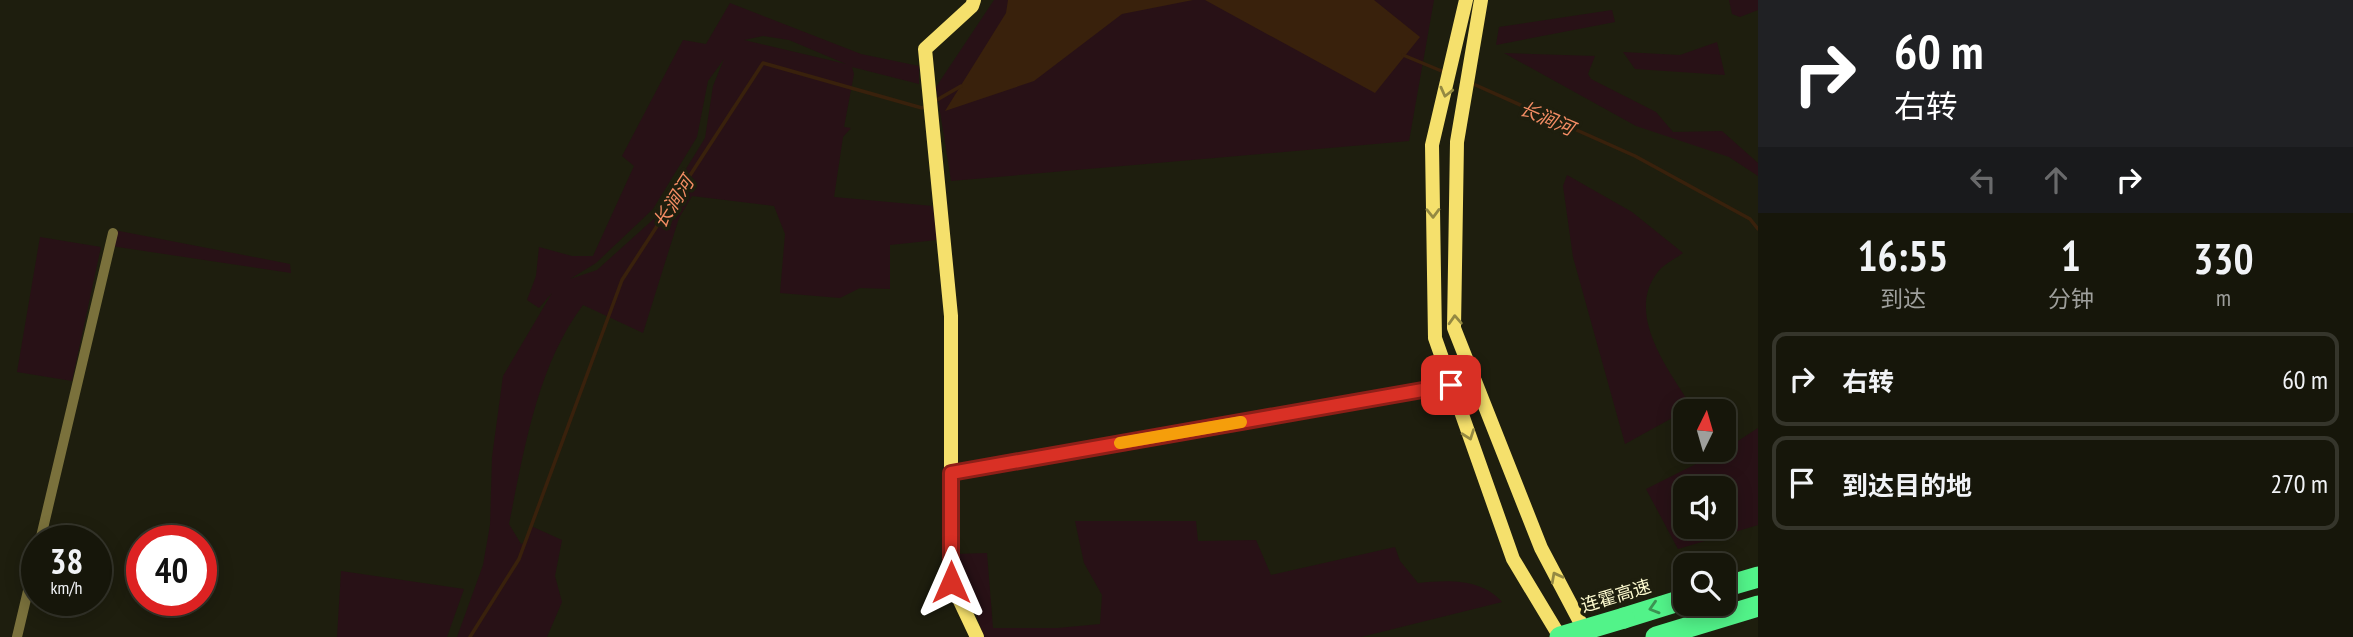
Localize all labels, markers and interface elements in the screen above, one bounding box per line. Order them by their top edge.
text: 60 m [1894,19,1983,83]
icon: right [1779,28,1870,119]
text: 右转 [1894,85,1958,127]
one-way arrow [1440,86,1454,98]
water label: 长涧河 [1516,96,1582,142]
icon: left [1964,161,2002,199]
icon: ahead [2037,161,2075,199]
icon: right [2110,161,2148,199]
water label: 长涧河 [647,168,701,232]
one-way arrow [1425,209,1441,219]
text: 16:55 [1857,228,1948,283]
text: 1 [2061,228,2081,283]
text: 330 [2193,231,2254,286]
text: m [2216,283,2231,312]
text: 到达 [1880,284,1926,313]
text: 分钟 [2048,284,2094,313]
one-way arrow [1448,314,1463,325]
pin [1421,355,1481,415]
icon: right [1783,360,1821,398]
text: 60 m [2282,363,2328,396]
text: 右转 [1842,365,1894,398]
icon: arrive [1432,366,1470,404]
north arrow [1673,399,1736,462]
map controls [1673,399,1736,616]
one-way arrow [1461,428,1475,441]
icon: arrive [1783,464,1821,502]
text: 270 m [2270,467,2328,500]
text: 到达目的地 [1842,469,1972,502]
button: sound [1673,476,1736,539]
speed limit sign: 40 [126,525,217,616]
text: 38 [50,538,83,584]
position arrow [914,545,988,619]
button: search [1673,553,1736,616]
one-way arrow [1551,571,1564,584]
street label: 连霍高速 [1578,574,1654,617]
text: km/h [51,576,82,599]
one-way arrow [1649,600,1661,615]

